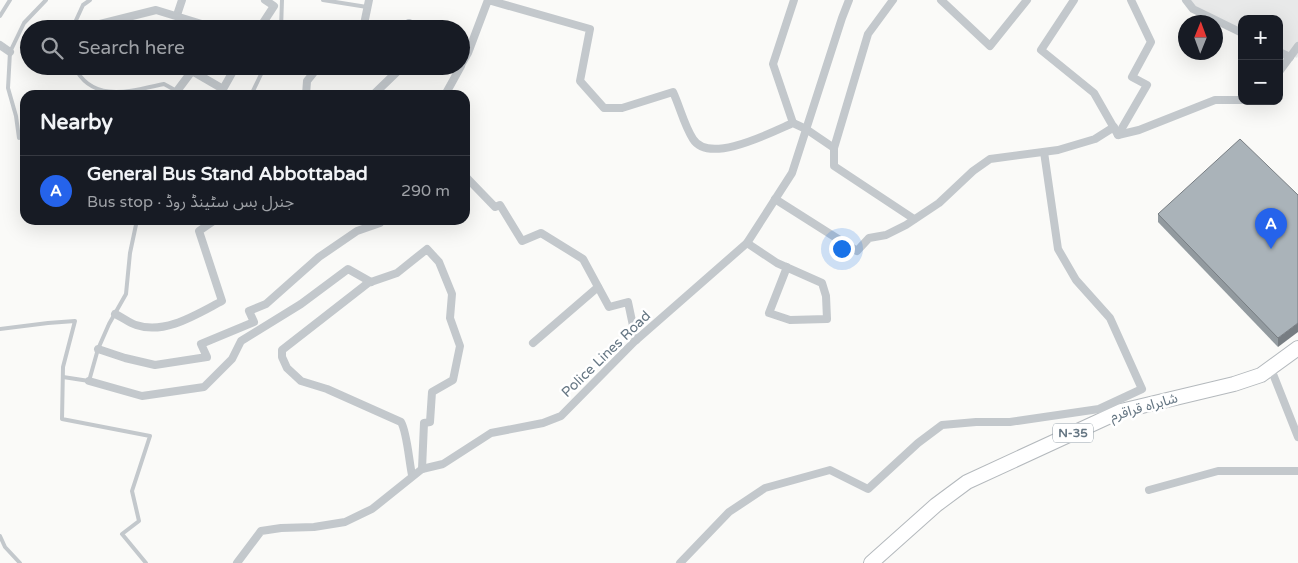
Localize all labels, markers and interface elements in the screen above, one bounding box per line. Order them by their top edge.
north arrow [1178,15,1223,60]
map controls [1238,15,1283,105]
button: + [1238,15,1283,60]
search box [20,20,470,75]
icon: search [38,34,66,62]
text: Search here [78,37,185,59]
button: − [1238,60,1283,105]
text: Nearby [40,110,113,135]
text: General Bus Stand Abbottabad [87,163,368,185]
text: A [50,181,62,201]
text: 290 m [401,181,450,201]
text: Bus stop · جنرل بس سٹینڈ روڈ [87,192,294,212]
pin: A [1255,208,1287,249]
your location [829,236,855,262]
street label: Police Lines Road [558,307,654,401]
street label: شاہراہ قراقرم [1108,389,1180,427]
road number: N-35 [1053,423,1093,442]

